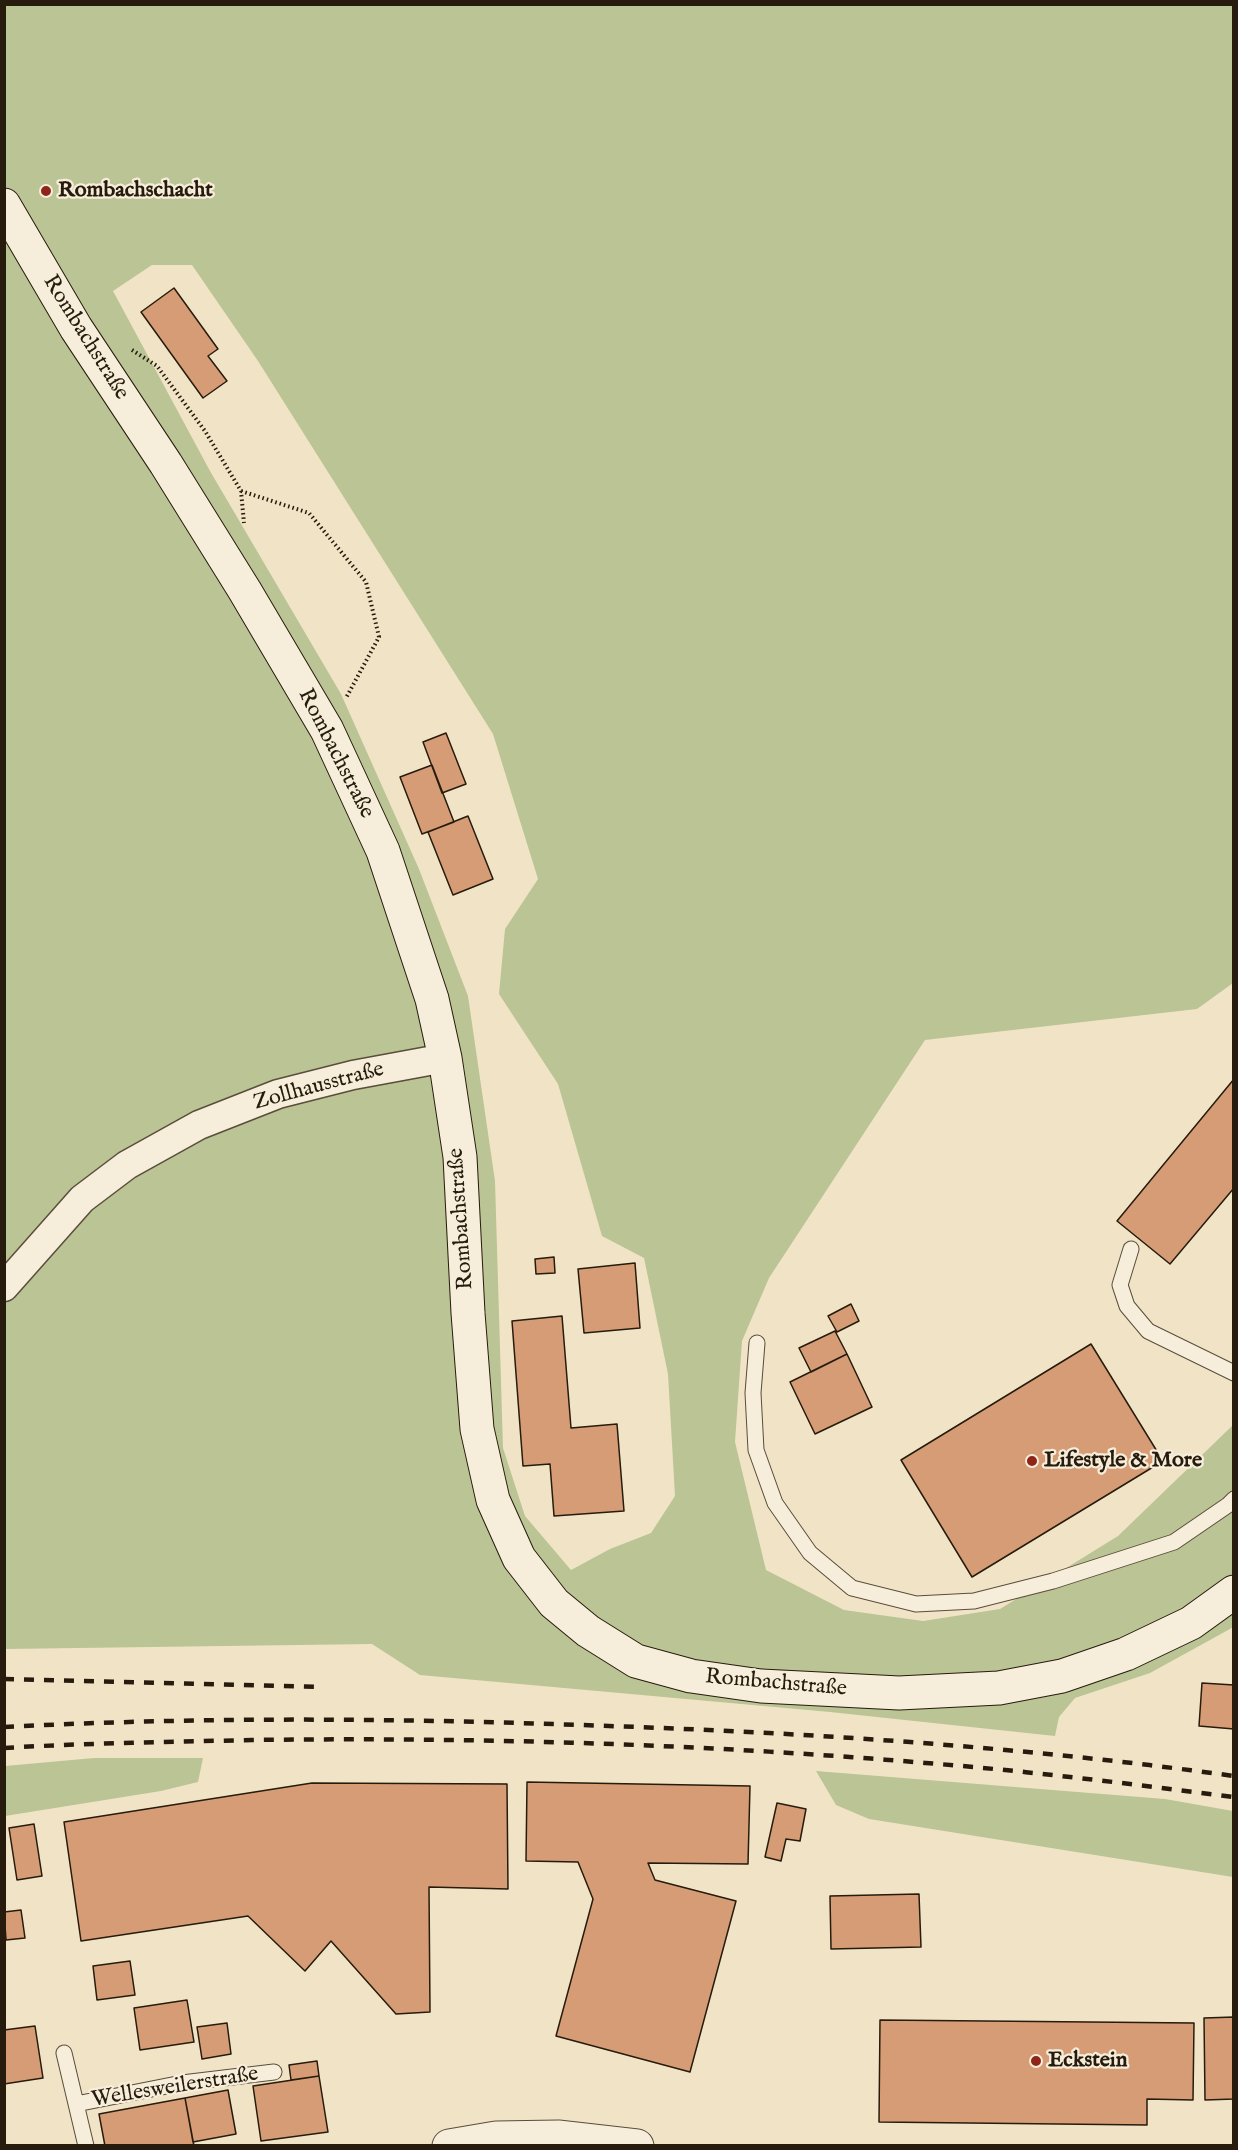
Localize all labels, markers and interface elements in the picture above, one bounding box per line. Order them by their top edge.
place label: Rombachschacht [58,178,213,204]
marker: Rombachschacht [39,184,53,198]
street label: Rombachstraße [36,271,134,405]
street label: Rombachstraße [291,685,379,823]
street label: Zollhausstraße [251,1057,387,1117]
street label: Rombachstraße [444,1147,480,1291]
place label: Lifestyle & More [1044,1448,1202,1474]
marker: Lifestyle & More [1025,1454,1039,1468]
street label: Rombachstraße [704,1665,848,1703]
place label: Eckstein [1048,2048,1127,2074]
marker: Eckstein [1029,2054,1043,2068]
street label: Wellesweilerstraße [90,2062,260,2114]

